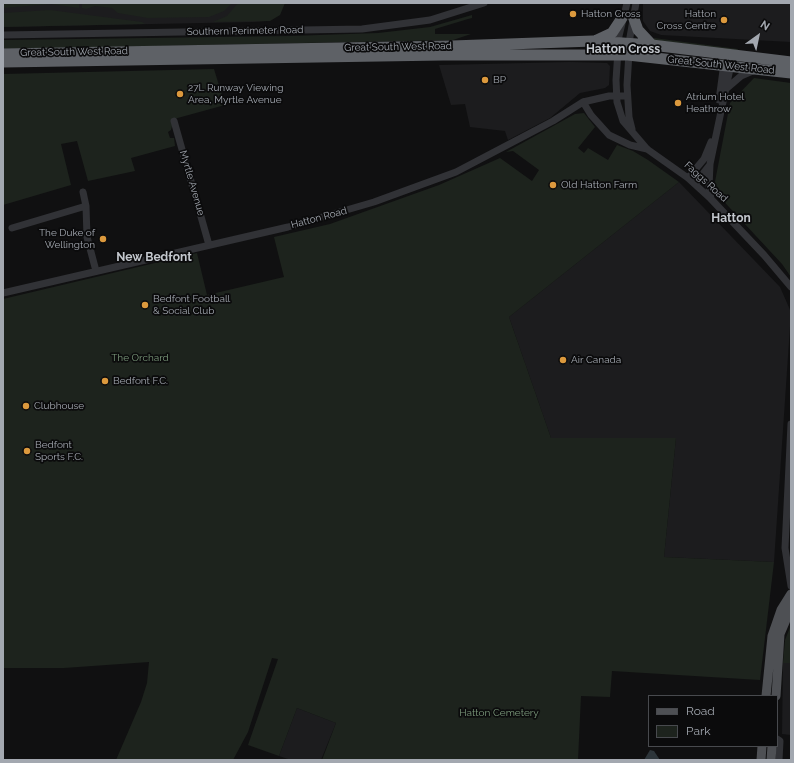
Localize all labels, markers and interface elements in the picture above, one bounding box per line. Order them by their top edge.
place label: Hatton Cross [581,8,641,20]
place label: Hatton Cross Centre [657,8,716,32]
marker: Hatton Cross [568,9,578,19]
marker: Hatton Cross Centre [719,15,729,25]
north arrow [738,16,778,56]
text: N [758,18,772,33]
street label: Southern Perimeter Road [187,24,303,38]
street label: Great South West Road [344,40,452,54]
district label: Hatton Cross [586,42,660,56]
street label: Great South West Road [20,45,128,59]
street label: Great South West Road [667,53,775,77]
place label: BP [493,74,506,86]
marker: BP [480,75,490,85]
place label: 27L Runway Viewing Area, Myrtle Avenue [188,82,283,106]
marker: 27L Runway Viewing Area, Myrtle Avenue [175,89,185,99]
place label: Atrium Hotel Heathrow [686,91,744,114]
marker: Atrium Hotel Heathrow [673,98,683,108]
street label: Myrtle Avenue [177,149,207,217]
street label: Faggs Road [682,159,730,205]
place label: Old Hatton Farm [561,179,637,191]
marker: Old Hatton Farm [548,180,558,190]
street label: Hatton Road [290,205,348,231]
district label: Hatton [711,211,751,225]
place label: The Duke of Wellington [39,227,95,250]
marker: The Duke of Wellington [98,234,108,244]
district label: New Bedfont [116,250,192,264]
place label: Bedfont Football & Social Club [153,293,230,316]
marker: Bedfont Football & Social Club [140,300,150,310]
park label: The Orchard [111,352,169,364]
place label: Air Canada [571,354,621,366]
marker: Air Canada [558,355,568,365]
place label: Bedfont F.C. [113,375,168,387]
marker: Bedfont F.C. [100,376,110,386]
place label: Clubhouse [34,400,84,412]
marker: Clubhouse [21,401,31,411]
place label: Bedfont Sports F.C. [35,439,83,462]
marker: Bedfont Sports F.C. [22,446,32,456]
legend [648,695,778,747]
text: Road [686,704,715,718]
park label: Hatton Cemetery [459,707,539,719]
text: Park [686,724,711,738]

